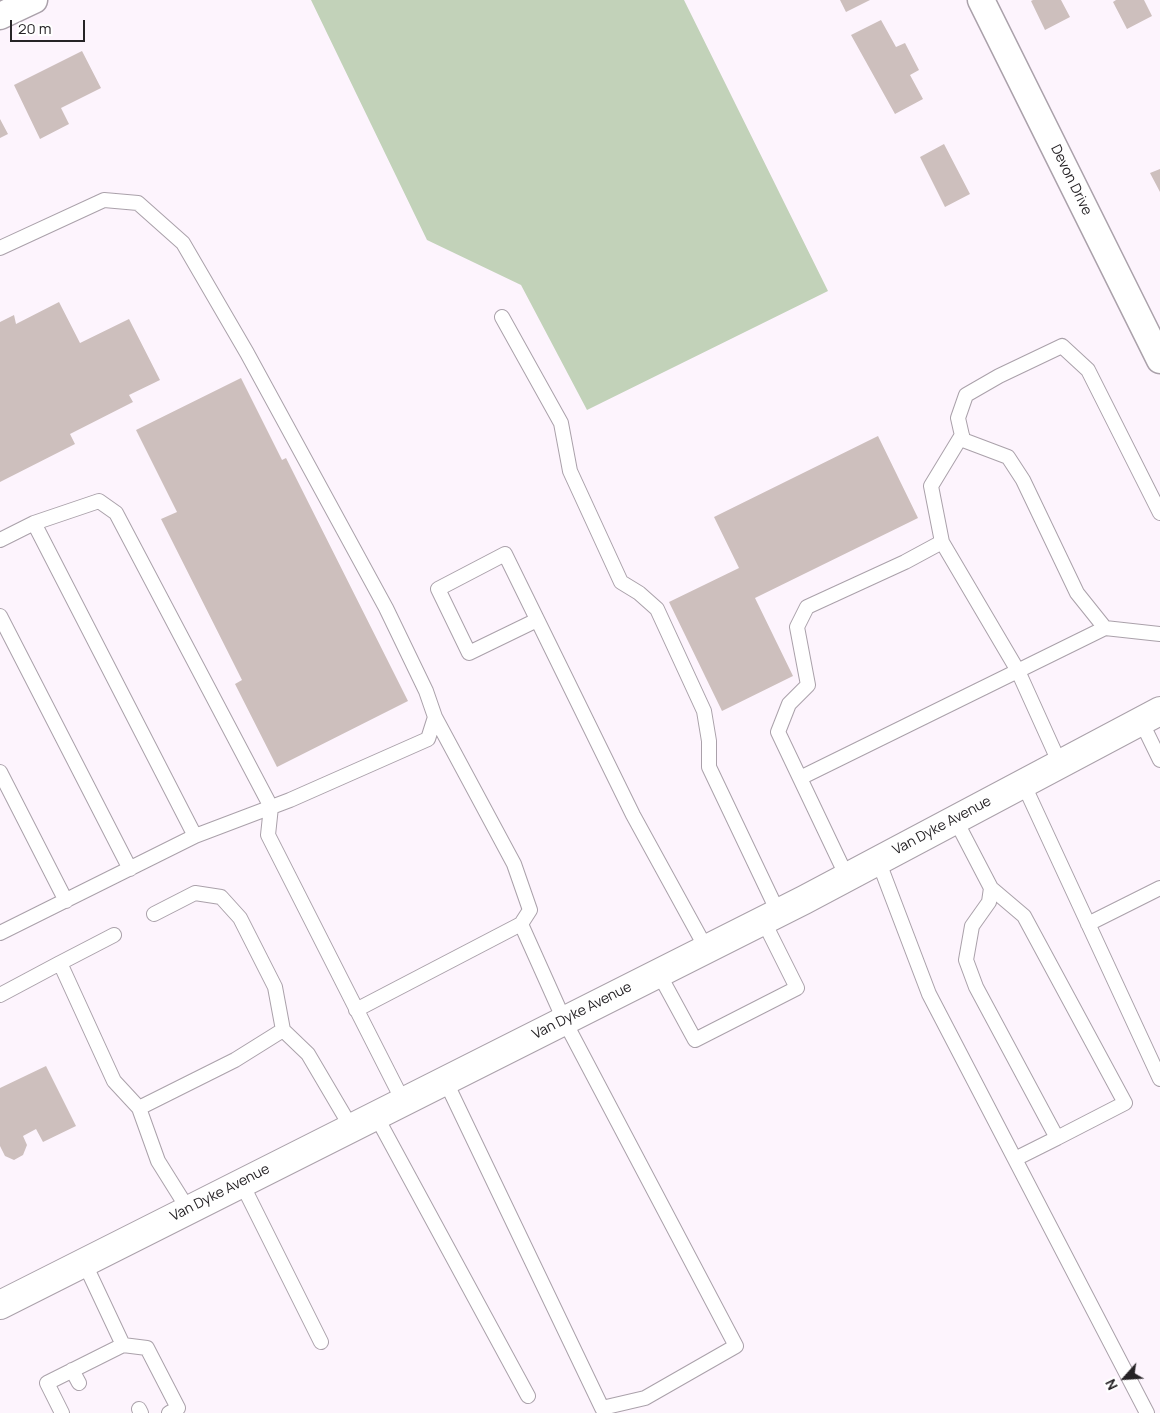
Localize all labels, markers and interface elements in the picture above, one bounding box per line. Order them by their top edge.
scale bar [12,10,88,42]
text: 20 m [18,18,51,39]
street label: Devon Drive [1047,142,1095,218]
street label: Van Dyke Avenue [890,793,994,859]
street label: Van Dyke Avenue [530,979,634,1043]
street label: Van Dyke Avenue [168,1161,272,1225]
north arrow [1100,1353,1150,1403]
text: N [1100,1376,1122,1393]

